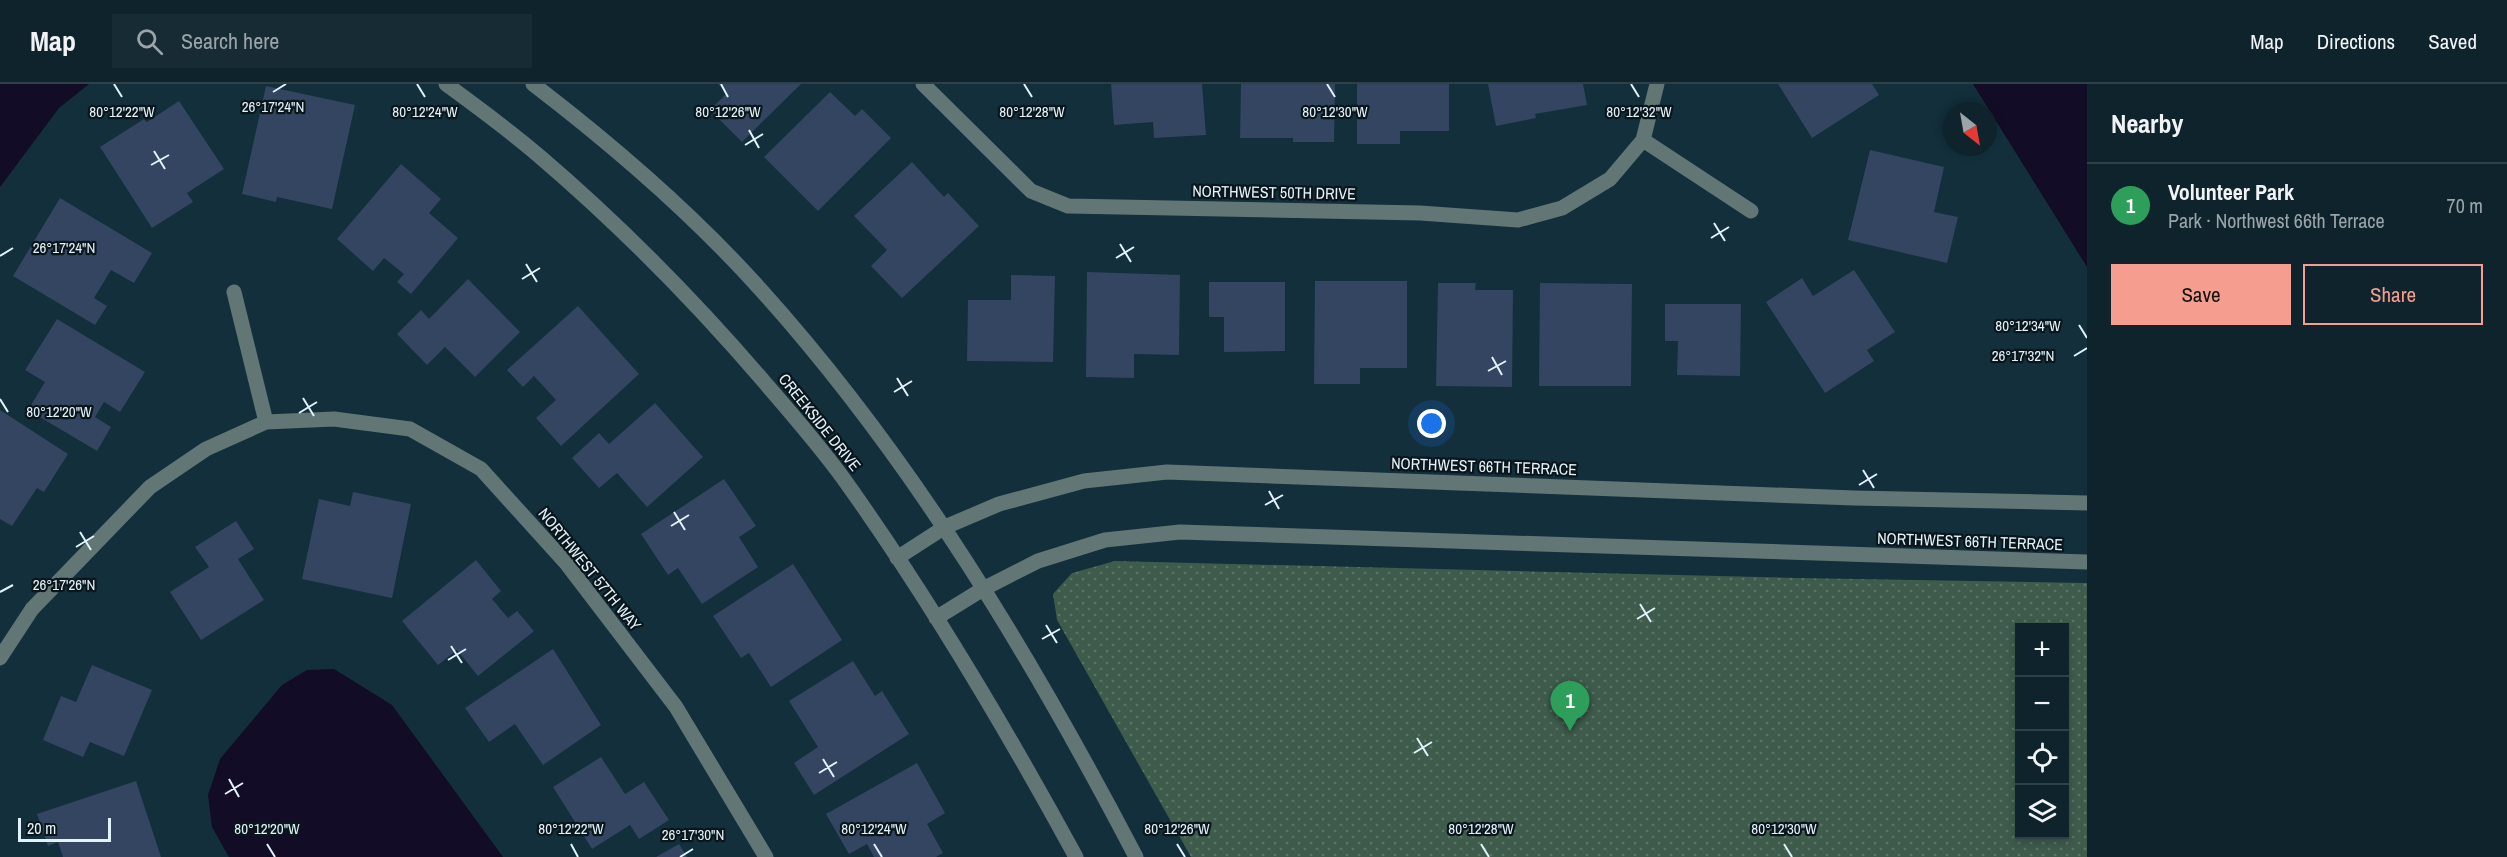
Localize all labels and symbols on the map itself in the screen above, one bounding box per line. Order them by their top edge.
text: 26°17'24"N [242,96,304,117]
text: 80°12'22"W [89,101,155,122]
text: 80°12'24"W [392,101,458,122]
text: 80°12'26"W [695,101,761,122]
text: 80°12'28"W [999,101,1065,122]
text: 80°12'30"W [1302,101,1368,122]
text: 80°12'32"W [1606,101,1672,122]
north arrow [1943,102,1997,156]
street label: NORTHWEST 50TH DRIVE [1192,180,1356,204]
text: 26°17'24"N [33,237,95,258]
text: 80°12'34"W [1995,315,2061,336]
text: 26°17'32"N [1992,345,2054,366]
street label: CREEKSIDE DRIVE [774,369,866,475]
text: 80°12'20"W [26,401,92,422]
your location [1417,409,1446,438]
street label: NORTHWEST 66TH TERRACE [1391,452,1577,480]
street label: NORTHWEST 57TH WAY [534,503,647,635]
street label: NORTHWEST 66TH TERRACE [1877,527,2063,555]
text: 26°17'26"N [33,574,95,595]
pin: 1 [1550,682,1590,731]
scale bar [18,815,111,842]
text: 80°12'20"W [234,818,300,839]
text: 80°12'22"W [538,818,604,839]
text: 80°12'24"W [841,818,907,839]
text: 80°12'26"W [1144,818,1210,839]
text: 80°12'28"W [1448,818,1514,839]
text: 80°12'30"W [1751,818,1817,839]
text: 26°17'30"N [662,824,724,845]

